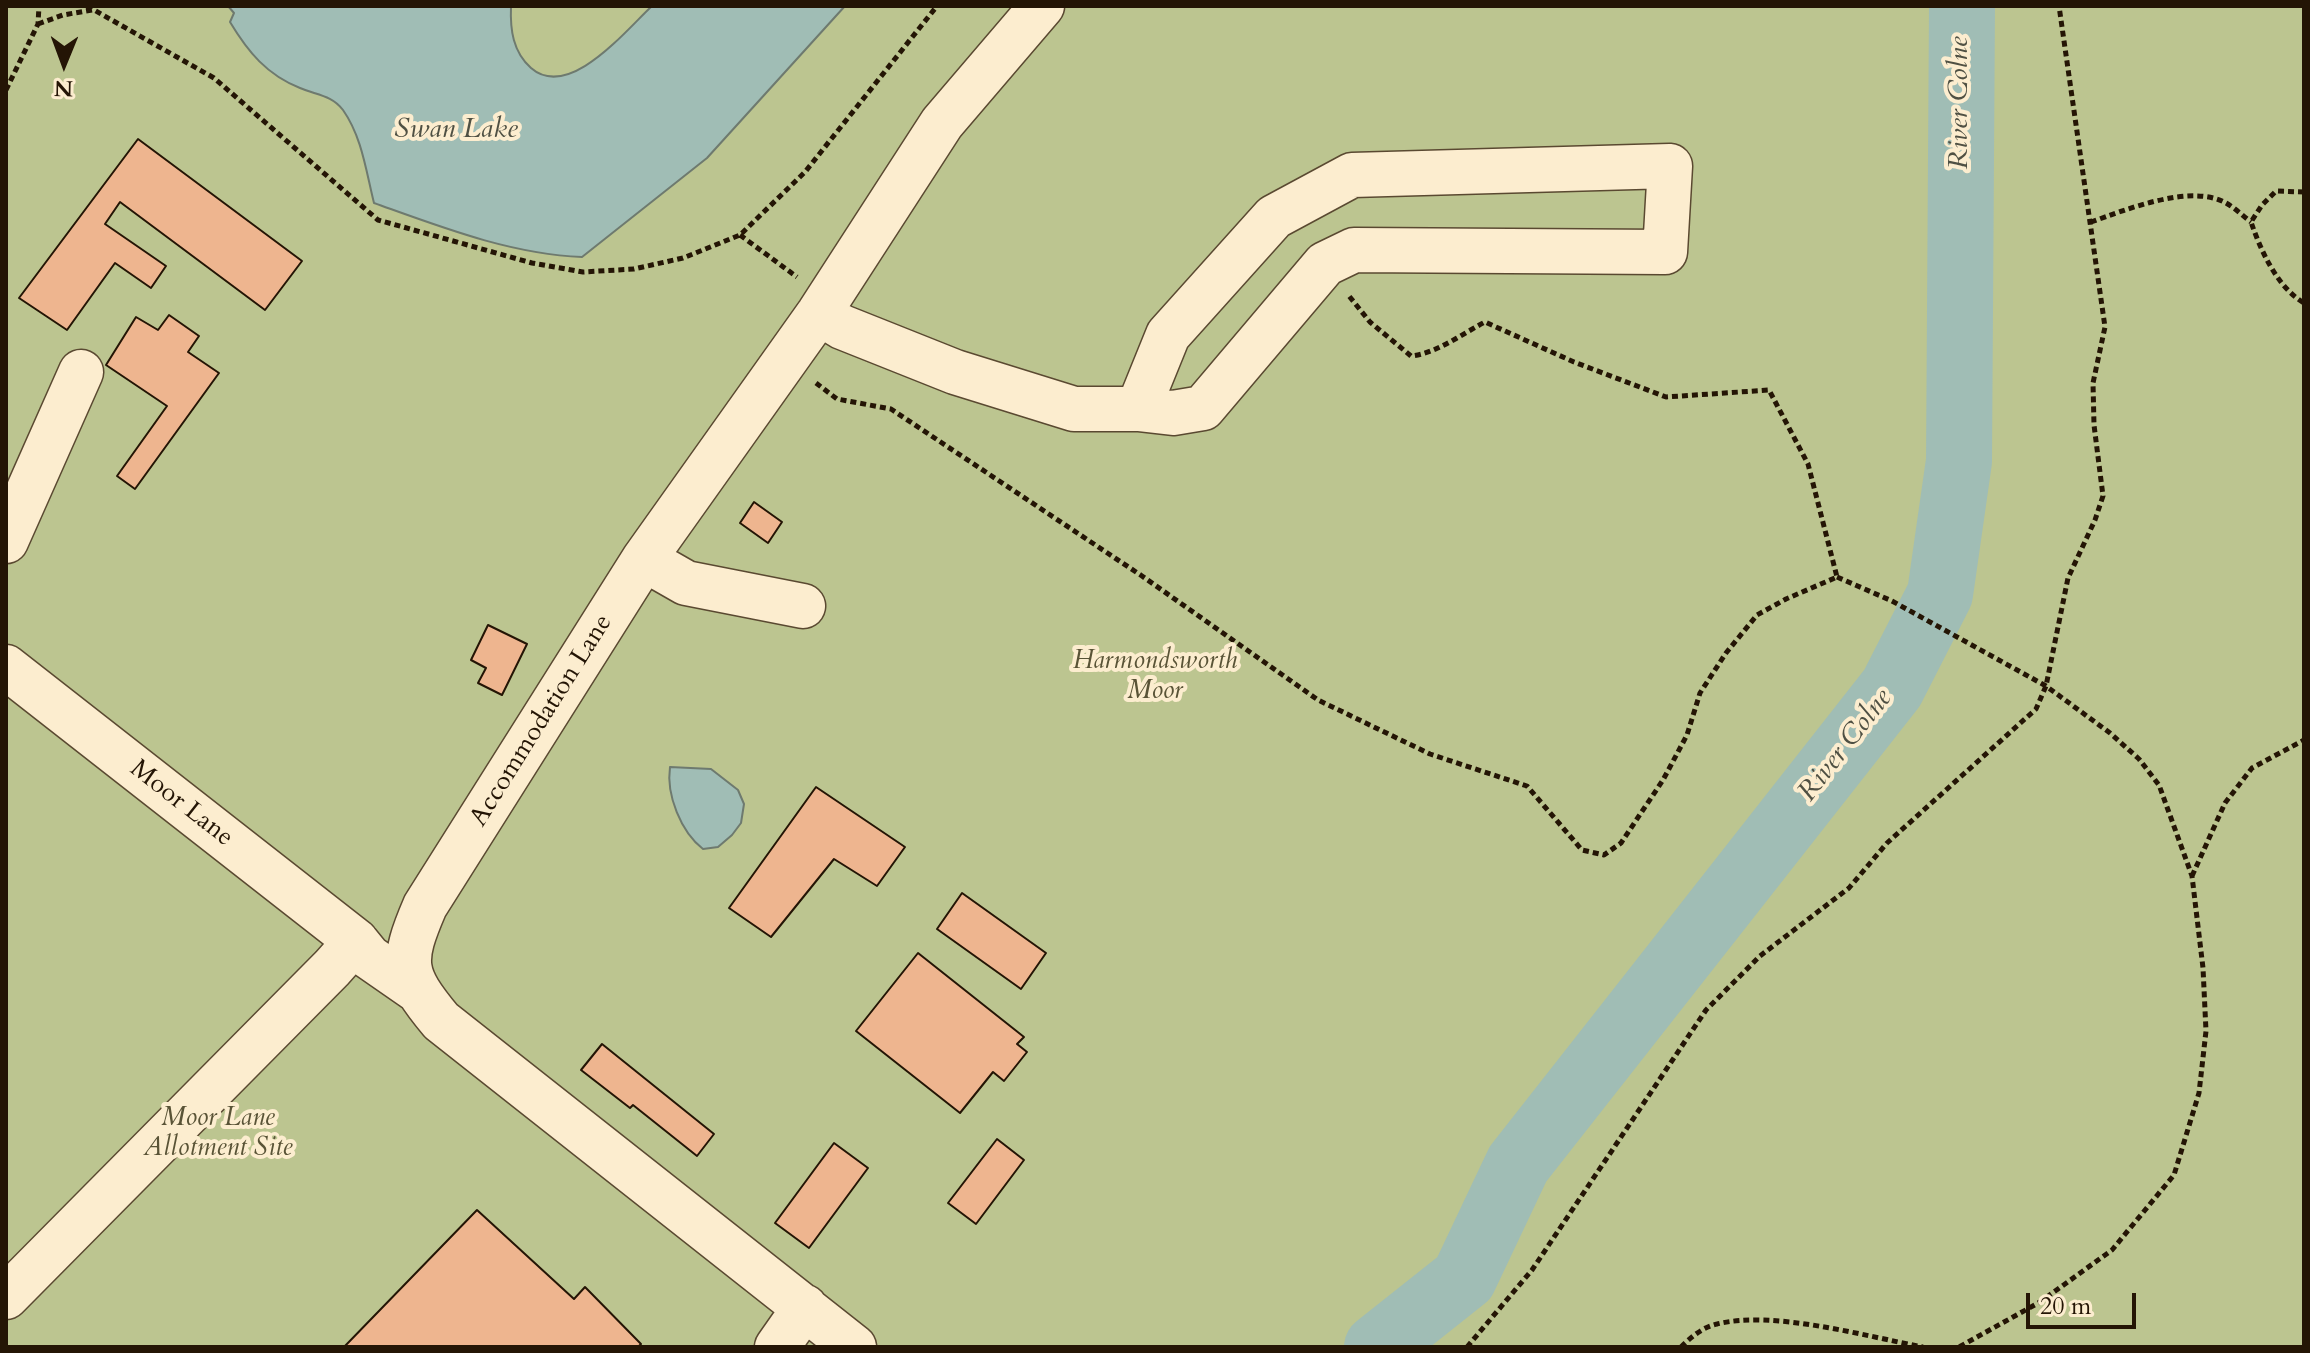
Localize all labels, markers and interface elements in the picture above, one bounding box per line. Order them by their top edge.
north arrow [24,24,104,104]
water label: River Colne [1944,37,1978,169]
text: N [54,73,73,103]
water label: Swan Lake [394,114,518,148]
street label: Accommodation Lane [464,609,620,833]
park label: Harmondsworth Moor [1073,646,1237,708]
water label: River Colne [1792,683,1900,809]
street label: Moor Lane [123,754,239,854]
park label: Moor Lane Allotment Site [143,1103,293,1164]
scale bar [2030,1277,2140,1327]
text: 20 m [2040,1290,2091,1323]

